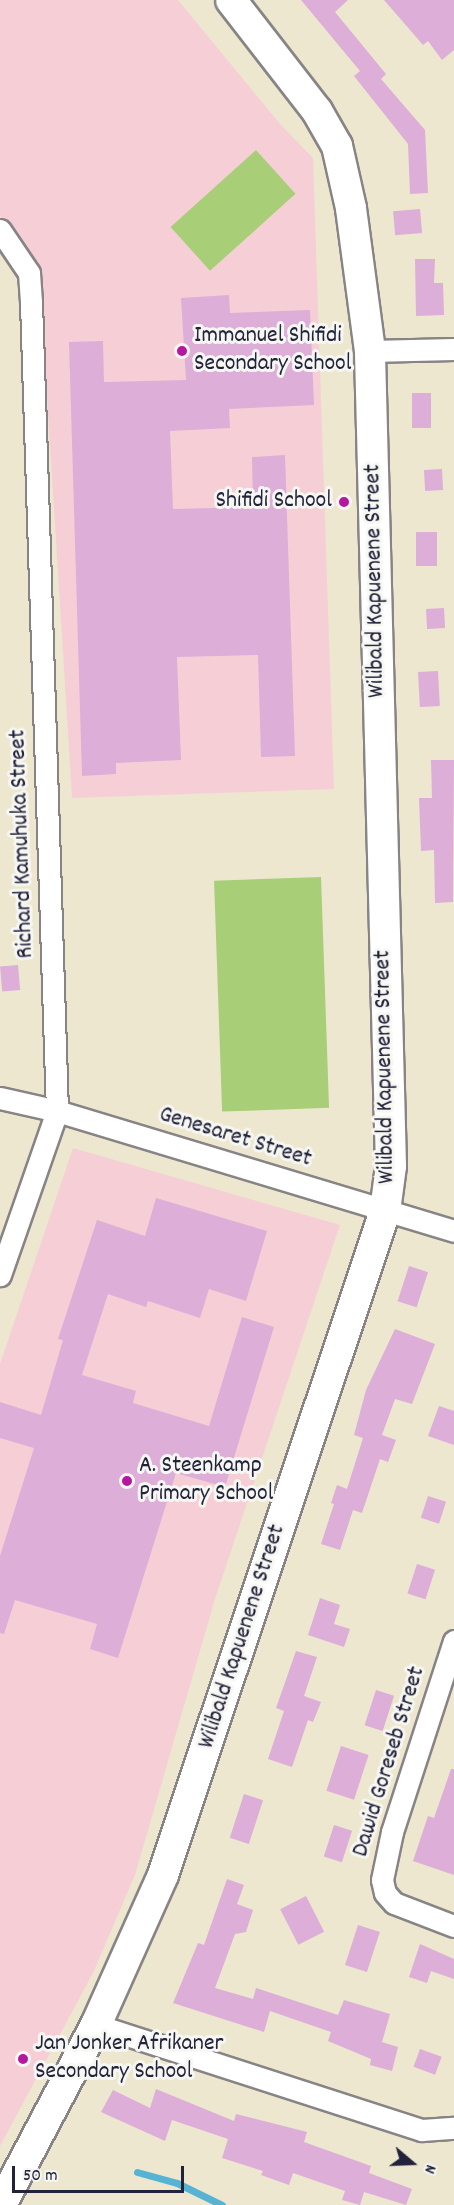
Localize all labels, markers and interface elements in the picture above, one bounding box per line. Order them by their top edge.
place label: Immanuel Shifidi Secondary School [194,323,351,379]
marker: Immanuel Shifidi Secondary School [175,344,189,358]
street label: Wilibald Kapuenene Street [360,464,392,698]
place label: Shifidi School [216,488,332,516]
marker: Shifidi School [337,495,351,509]
street label: Richard Kamuhuka Street [5,729,41,959]
street label: Wilibald Kapuenene Street [370,950,402,1184]
street label: Genesaret Street [155,1101,315,1175]
place label: A. Steenkamp Primary School [139,1453,273,1509]
marker: A. Steenkamp Primary School [120,1474,134,1488]
street label: Wilibald Kapuenene Street [193,1521,293,1753]
street label: Dawid Goreseb Street [347,1663,433,1861]
place label: Jan Jonker Afrikaner Secondary School [35,2031,223,2087]
marker: Jan Jonker Afrikaner Secondary School [16,2052,30,2066]
north arrow [382,2133,442,2193]
scale bar [15,2154,188,2192]
text: N [417,2162,442,2177]
text: 50 m [23,2164,58,2189]

